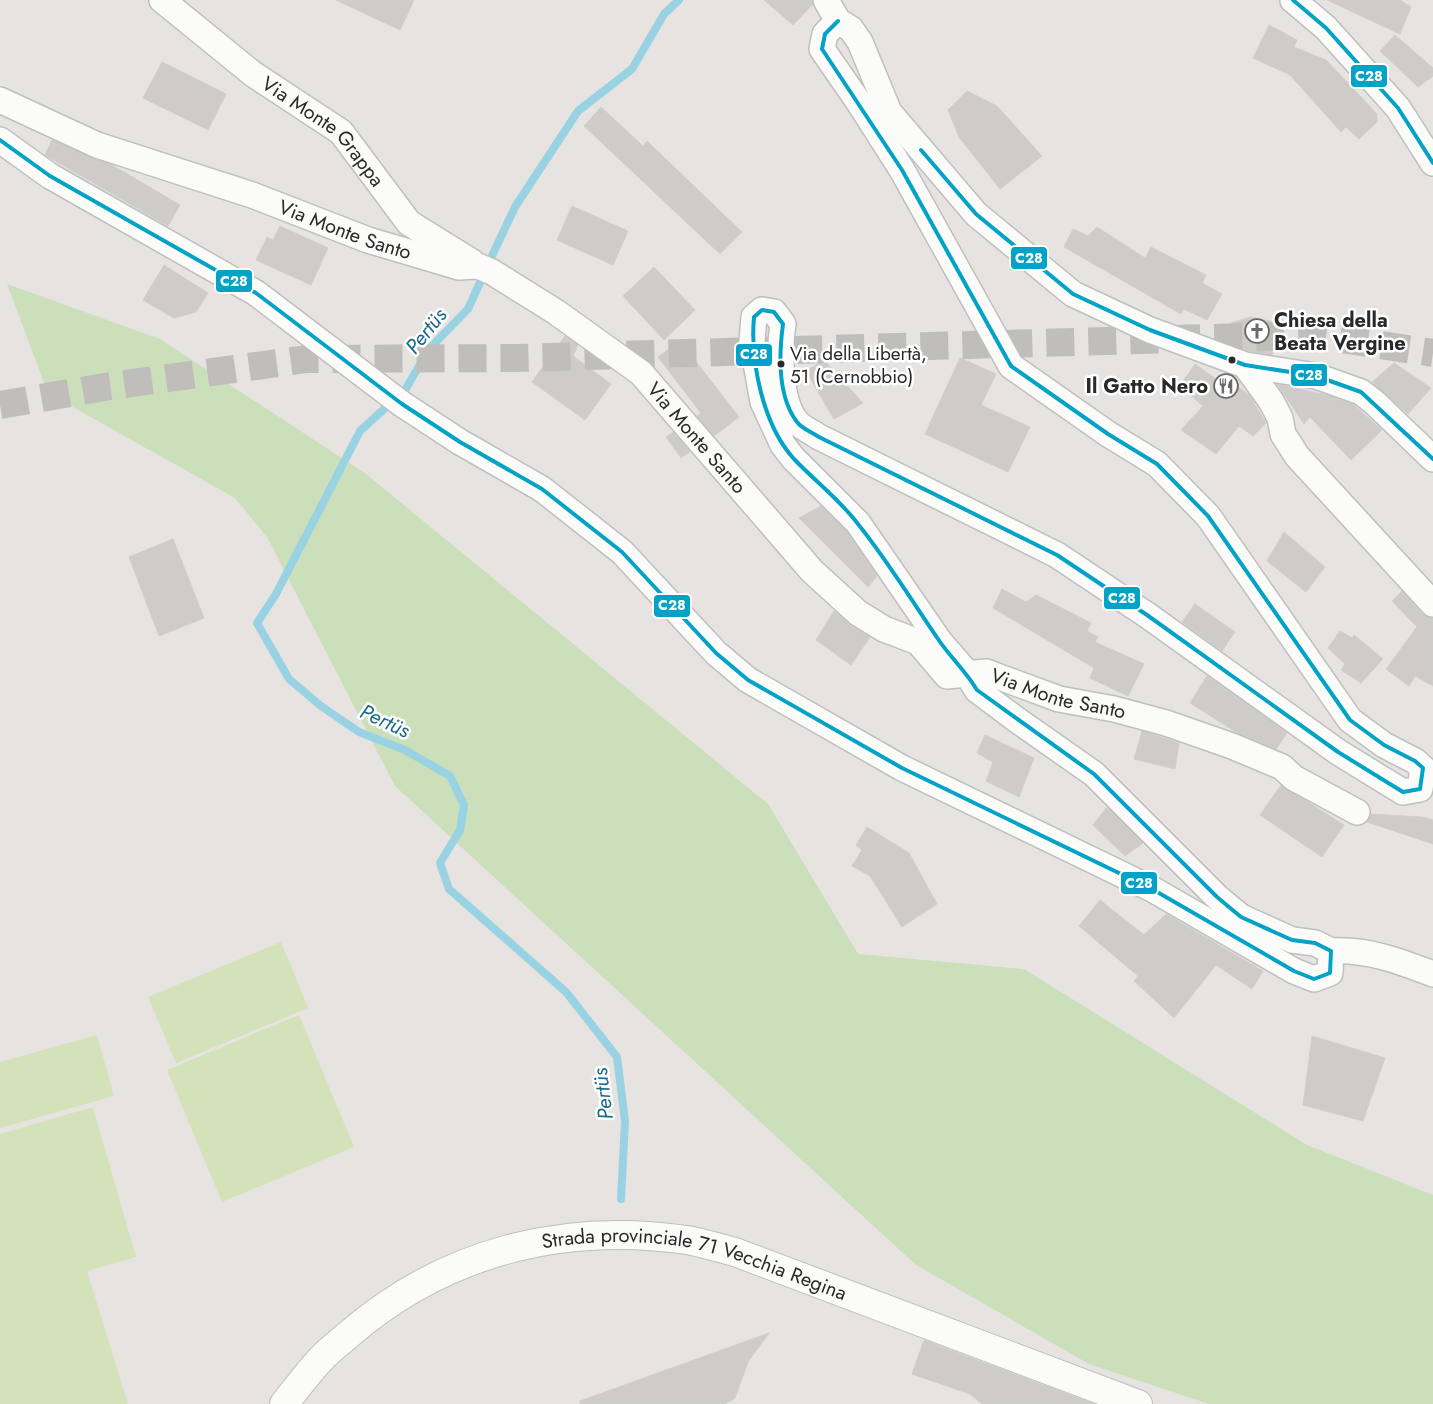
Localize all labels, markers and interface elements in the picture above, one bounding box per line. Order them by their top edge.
line badge: C28 [1350,64,1388,88]
text: C28 [1355,66,1383,86]
street label: Via Monte Grappa [256,70,391,193]
street label: Via Monte Santo [274,193,415,267]
line badge: C28 [1010,246,1048,270]
text: C28 [1015,248,1043,268]
line badge: C28 [215,269,253,293]
text: C28 [220,271,248,291]
water label: Pertüs [398,301,454,361]
place label: Chiesa della Beata Vergine [1274,306,1406,358]
church icon: Chiesa della Beata Vergine [1244,318,1270,344]
place label: Via della Libertà, 51 (Cernobbio) [790,340,927,390]
line badge: C28 [735,343,773,367]
text: C28 [740,344,768,364]
unlabelled marker [1227,355,1237,365]
marker: Via della Libertà, 51 (Cernobbio) [776,359,786,369]
line badge: C28 [1290,363,1328,387]
text: C28 [1295,365,1323,385]
place label: Il Gatto Nero [1086,372,1208,401]
restaurant icon: Il Gatto Nero [1213,373,1239,399]
street label: Via Monte Santo [640,376,753,500]
line badge: C28 [1103,586,1141,610]
text: C28 [1108,588,1136,608]
line badge: C28 [653,594,691,618]
text: C28 [658,595,686,615]
street label: Via Monte Santo [986,661,1129,727]
water label: Pertüs [355,696,416,746]
line badge: C28 [1120,871,1158,895]
text: C28 [1125,873,1153,893]
water label: Pertüs [585,1066,621,1122]
street label: Strada provinciale 71 Vecchia Regina [539,1221,851,1308]

